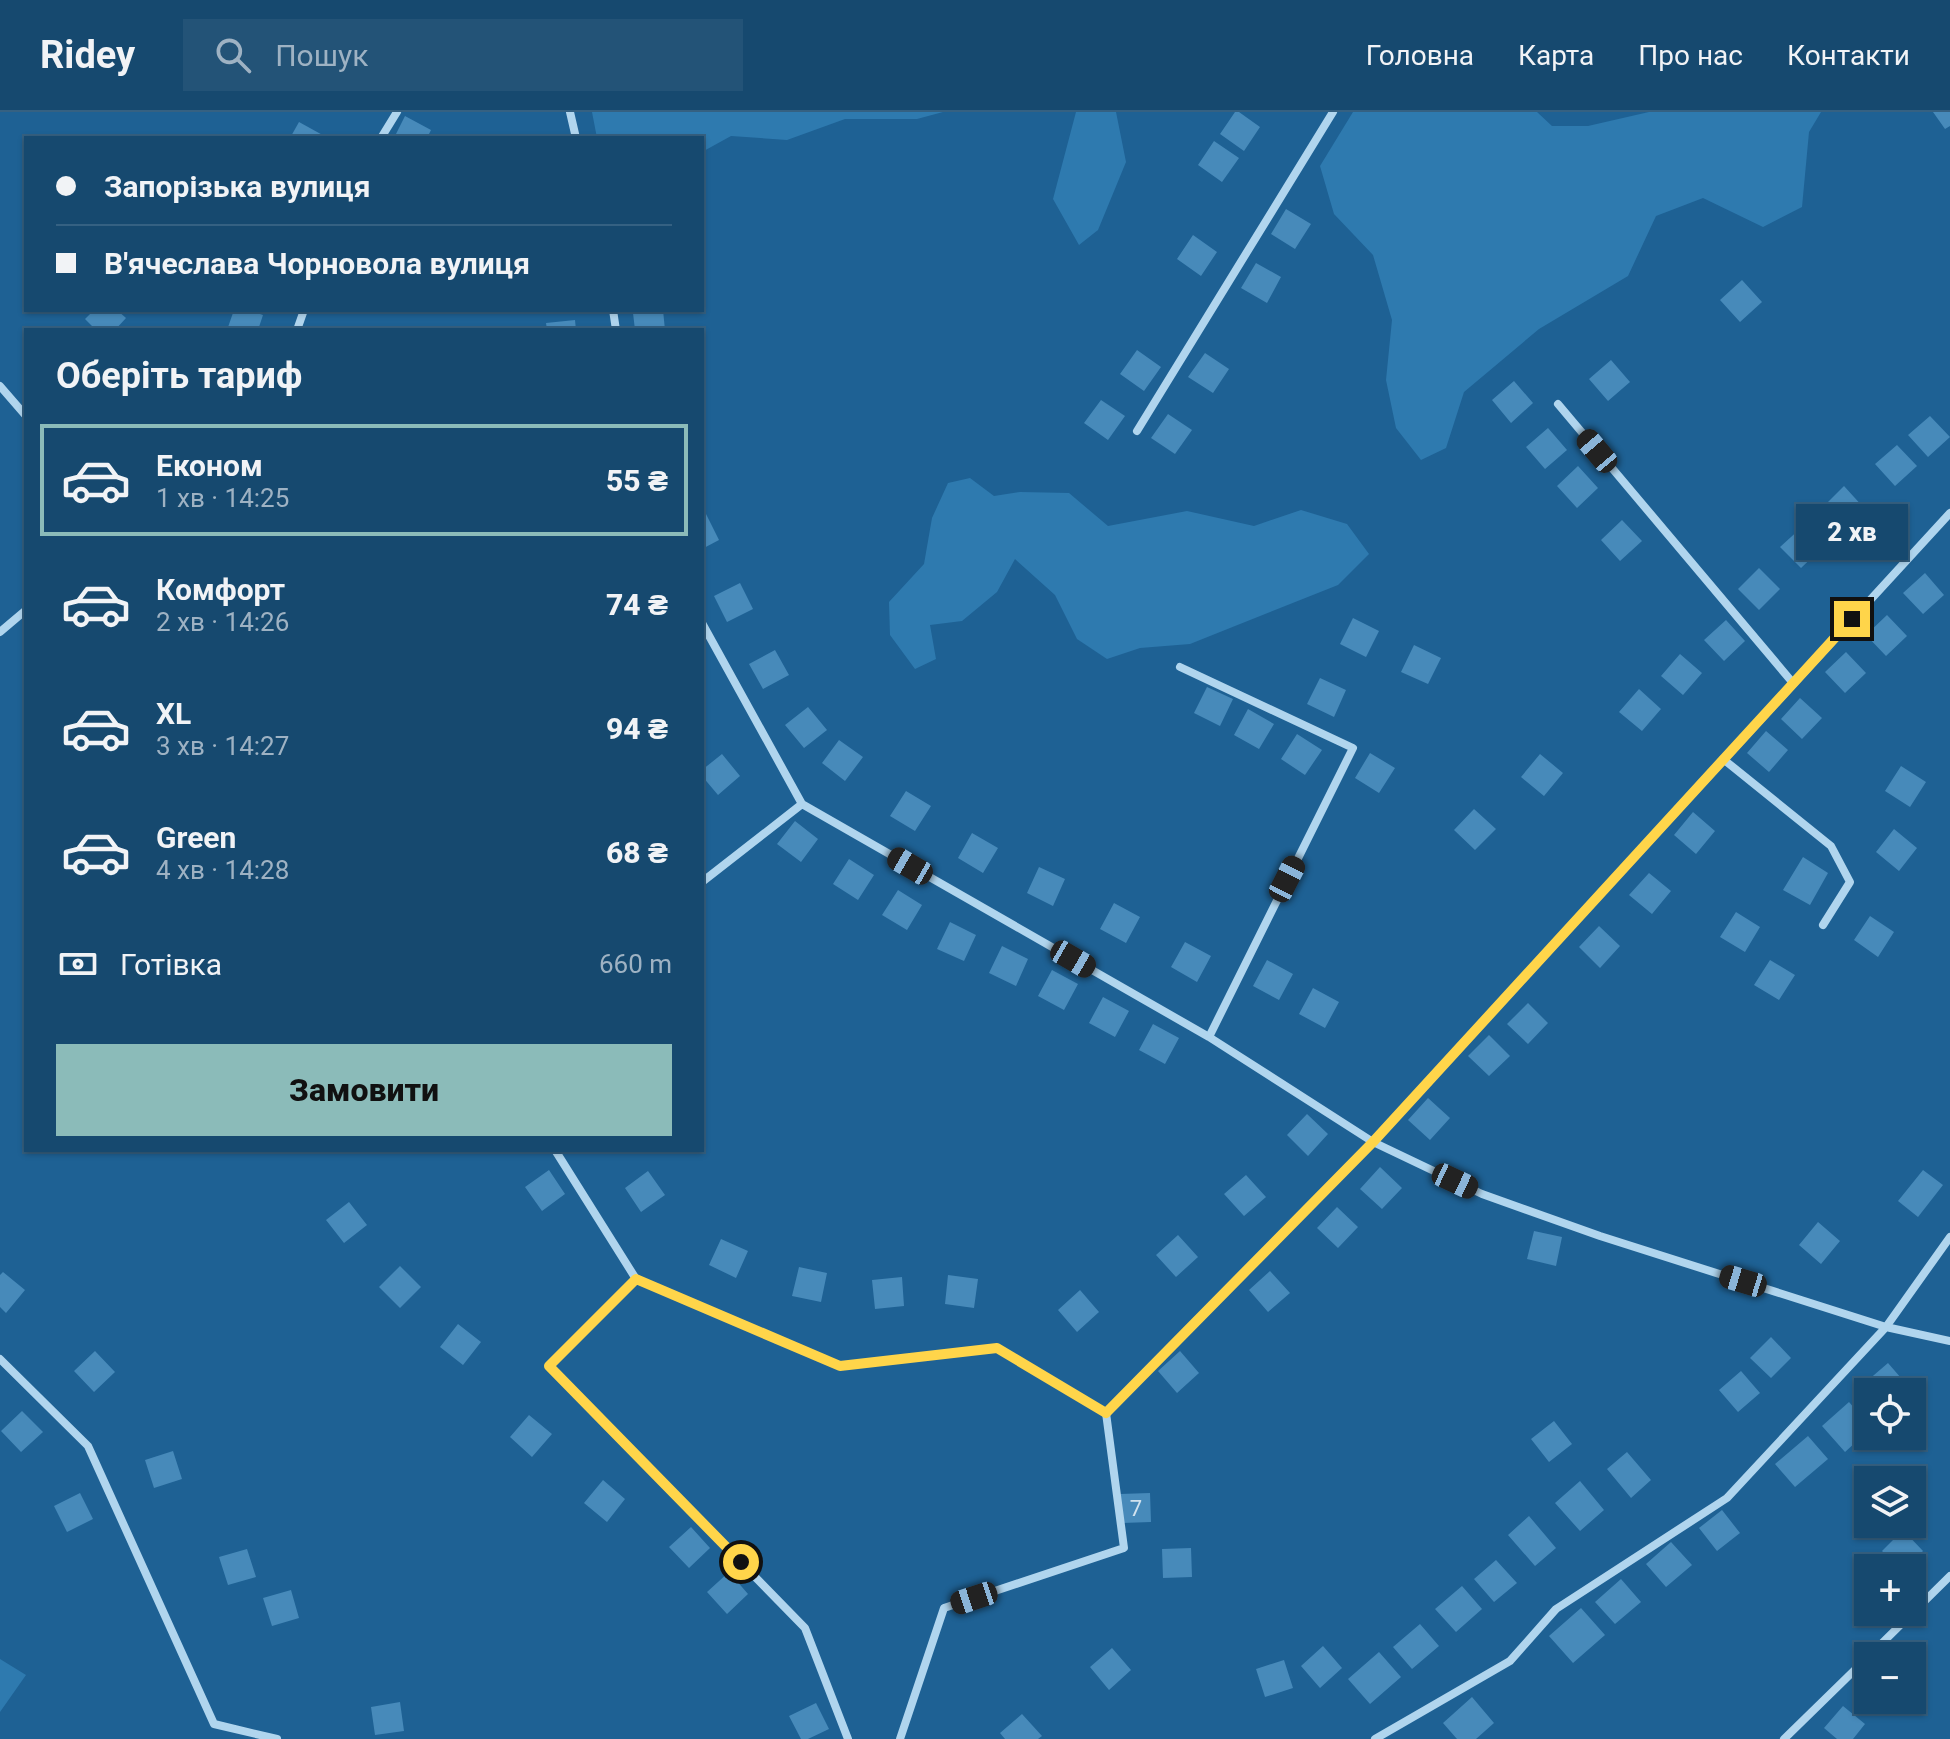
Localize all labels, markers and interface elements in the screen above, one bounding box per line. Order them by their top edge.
search box [183,19,743,91]
text: Ridey [40,33,135,77]
icon: search [211,33,255,77]
text: Пошук [275,38,368,73]
text: Головна [1366,39,1474,72]
text: Карта [1518,39,1594,72]
text: Про нас [1638,39,1743,72]
text: Контакти [1787,39,1910,72]
text: Запорізька вулиця [104,169,371,204]
text: В'ячеслава Чорновола вулиця [104,246,530,281]
text: Оберіть тариф [56,355,302,397]
car [1572,425,1622,477]
icon: car [60,444,132,516]
text: Економ [156,448,263,483]
text: 55 ₴ [606,463,668,498]
text: 1 хв · 14:25 [156,483,289,513]
callout: 2 хв [1796,503,1908,559]
text: 2 хв [1827,517,1877,547]
icon: car [60,568,132,640]
text: Комфорт [156,572,285,607]
text: 74 ₴ [606,587,668,622]
route end [1834,601,1870,637]
text: 2 хв · 14:26 [156,607,289,637]
icon: car [60,692,132,764]
text: XL [156,696,191,731]
text: 94 ₴ [606,711,668,746]
text: 3 хв · 14:27 [156,731,289,761]
icon: car [60,816,132,888]
text: Green [156,820,236,855]
text: 68 ₴ [606,835,668,870]
car [883,844,937,888]
car [1265,852,1309,906]
text: 4 хв · 14:28 [156,855,289,885]
car [1046,937,1100,981]
icon: cash [56,942,100,986]
text: Готівка [120,947,222,982]
text: 660 m [599,949,672,979]
button: Замовити [56,1044,672,1136]
car [1428,1160,1482,1202]
car [1717,1263,1769,1299]
map controls [1854,1378,1926,1714]
button: locate [1854,1378,1926,1450]
button: layers [1854,1466,1926,1538]
house number: 7 [1130,1496,1142,1521]
route start [723,1544,759,1580]
button: + [1854,1554,1926,1626]
car [947,1579,1001,1617]
button: − [1854,1642,1926,1714]

